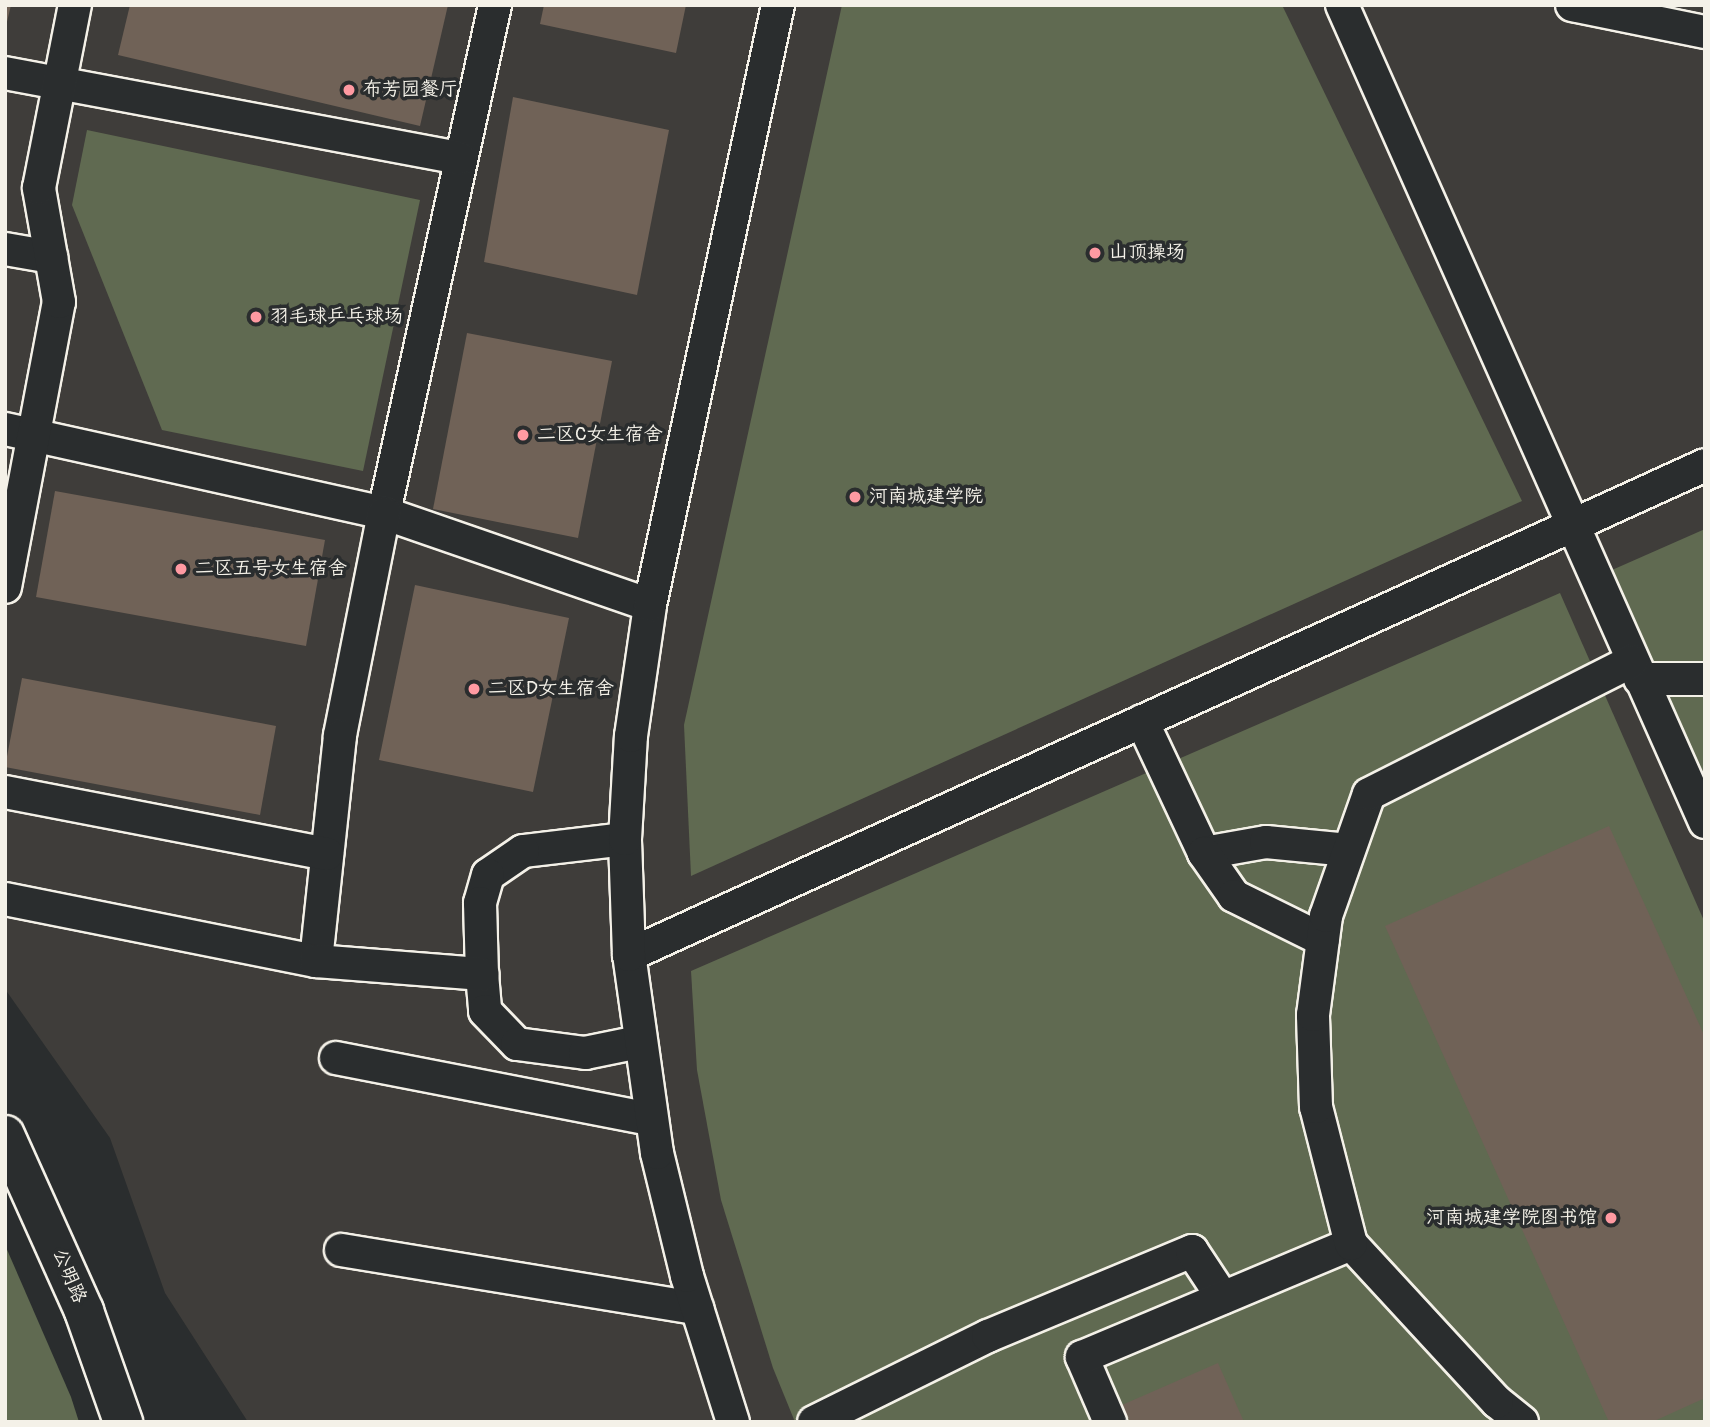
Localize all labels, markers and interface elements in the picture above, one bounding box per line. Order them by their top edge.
place label: 布芳园餐厅 [363,79,458,101]
marker: 布芳园餐厅 [341,82,357,98]
place label: 山顶操场 [1109,242,1185,264]
marker: 山顶操场 [1087,245,1103,261]
place label: 羽毛球乒乓球场 [270,306,403,328]
marker: 羽毛球乒乓球场 [248,309,264,325]
place label: 二区C女生宿舍 [537,424,663,446]
marker: 二区C女生宿舍 [515,427,531,443]
place label: 河南城建学院 [869,486,983,508]
marker: 河南城建学院 [847,489,863,505]
place label: 二区五号女生宿舍 [195,558,347,580]
marker: 二区五号女生宿舍 [173,561,189,577]
place label: 二区D女生宿舍 [488,678,614,700]
marker: 二区D女生宿舍 [466,681,482,697]
place label: 河南城建学院图书馆 [1426,1207,1597,1229]
marker: 河南城建学院图书馆 [1603,1210,1619,1226]
street label: 公明路 [47,1245,91,1307]

